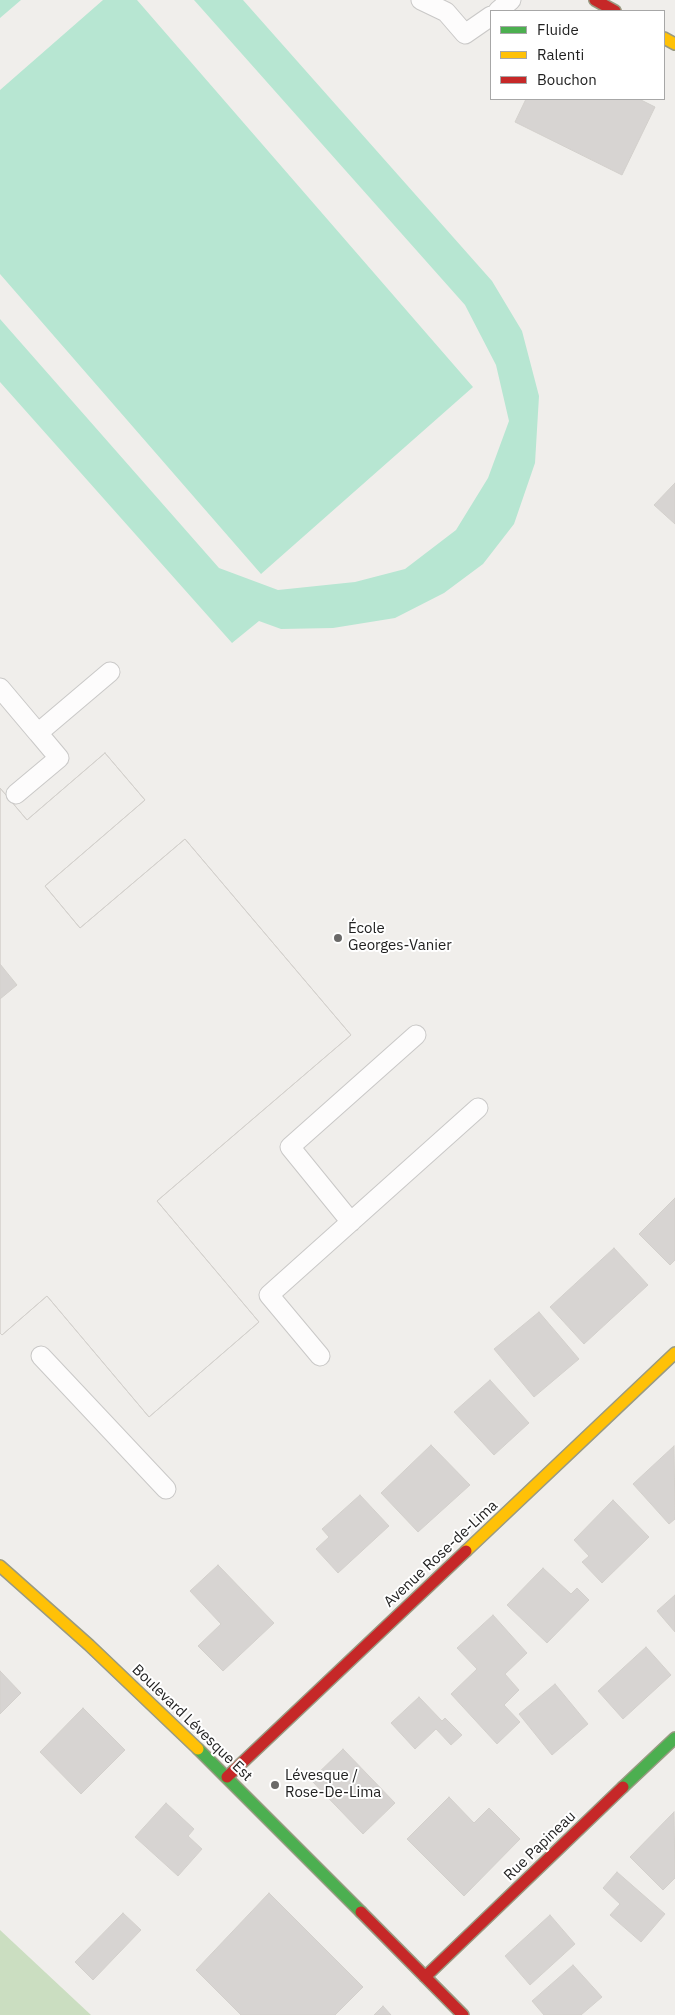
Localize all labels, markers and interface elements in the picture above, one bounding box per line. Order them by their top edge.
legend [490,10,665,100]
text: Fluide [537,20,579,39]
text: Ralenti [537,45,584,64]
text: Bouchon [537,70,597,89]
place label: École Georges-Vanier [348,920,452,955]
marker: École Georges-Vanier [332,932,344,944]
street label: Avenue Rose-de-Lima [380,1497,502,1611]
street label: Boulevard Lévesque Est [128,1661,256,1785]
place label: Lévesque / Rose-De-Lima [285,1767,381,1802]
marker: Lévesque / Rose-De-Lima [269,1779,281,1791]
street label: Rue Papineau [500,1807,580,1885]

